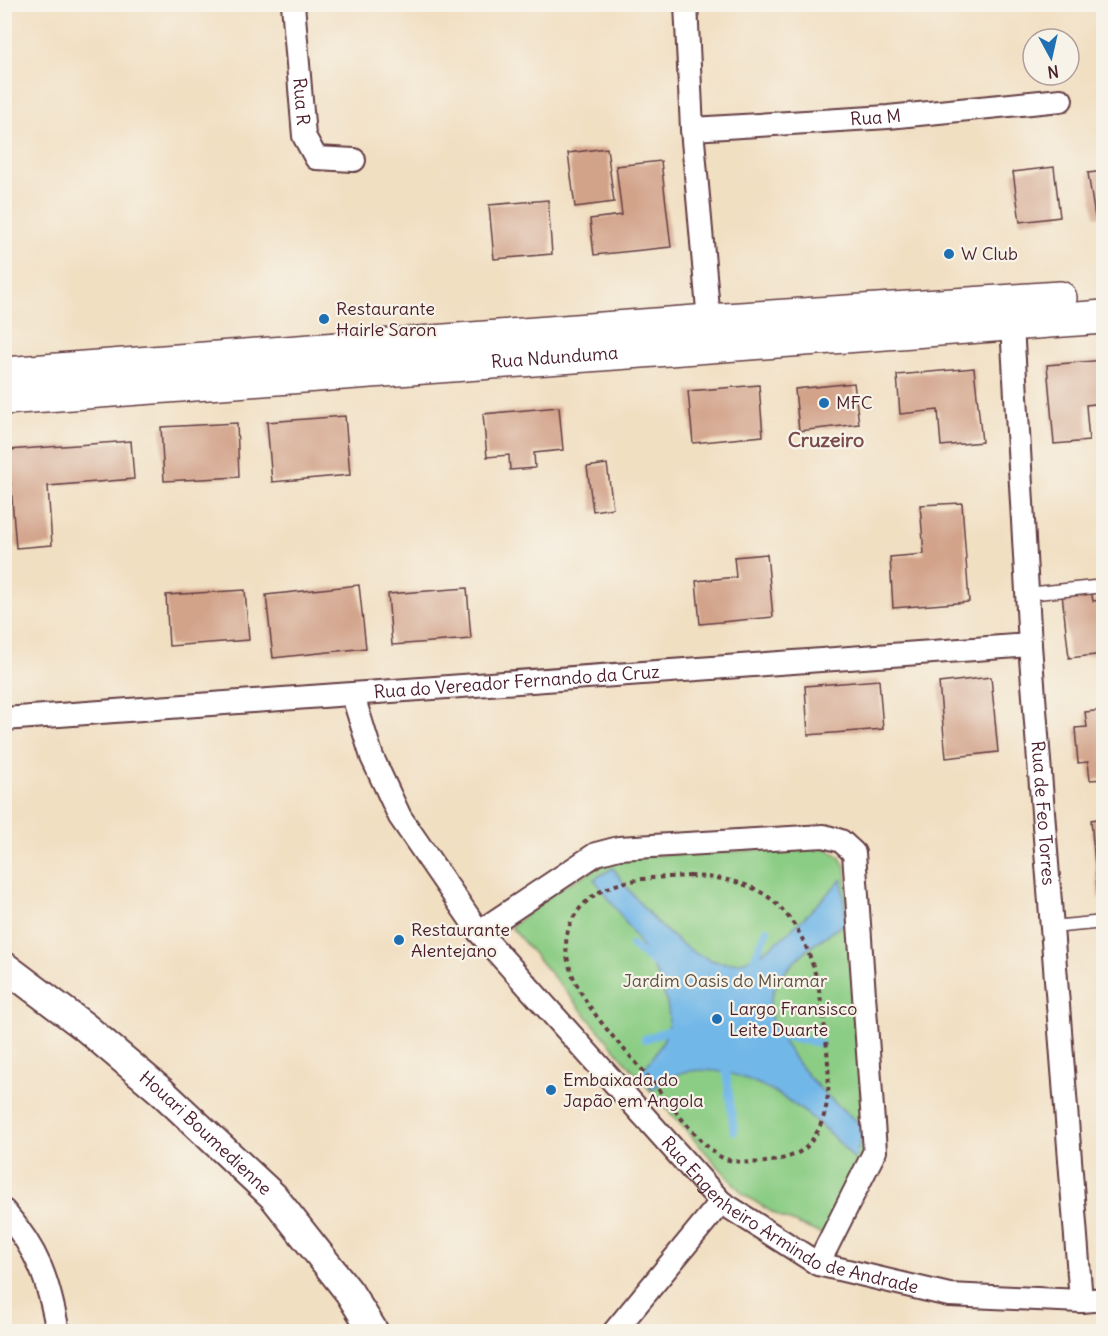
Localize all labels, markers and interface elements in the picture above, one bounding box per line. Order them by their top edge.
north arrow [1021,27,1081,87]
text: N [1046,61,1060,83]
street label: Rua R [288,77,315,126]
street label: Rua M [849,104,902,130]
place label: W Club [961,242,1018,265]
marker: W Club [942,247,956,261]
place label: Restaurante Hairle Saron [336,297,437,341]
marker: Restaurante Hairle Saron [317,312,331,326]
street label: Rua Ndunduma [490,341,619,373]
place label: MFC [836,391,873,414]
marker: MFC [817,396,831,410]
district label: Cruzeiro [788,427,864,452]
street label: Rua do Vereador Fernando da Cruz [373,660,661,703]
street label: Rua de Feo Torres [1026,740,1061,886]
place label: Restaurante Alentejano [411,918,510,962]
marker: Restaurante Alentejano [392,933,406,947]
park label: Jardim Oasis do Miramar [623,969,828,992]
place label: Largo Fransisco Leite Duarte [729,997,857,1041]
marker: Largo Fransisco Leite Duarte [710,1012,724,1026]
street label: Houari Boumedienne [135,1066,277,1200]
place label: Embaixada do Japão em Angola [563,1068,703,1112]
marker: Embaixada do Japão em Angola [544,1083,558,1097]
street label: Rua Engenheiro Armindo de Andrade [657,1131,921,1298]

